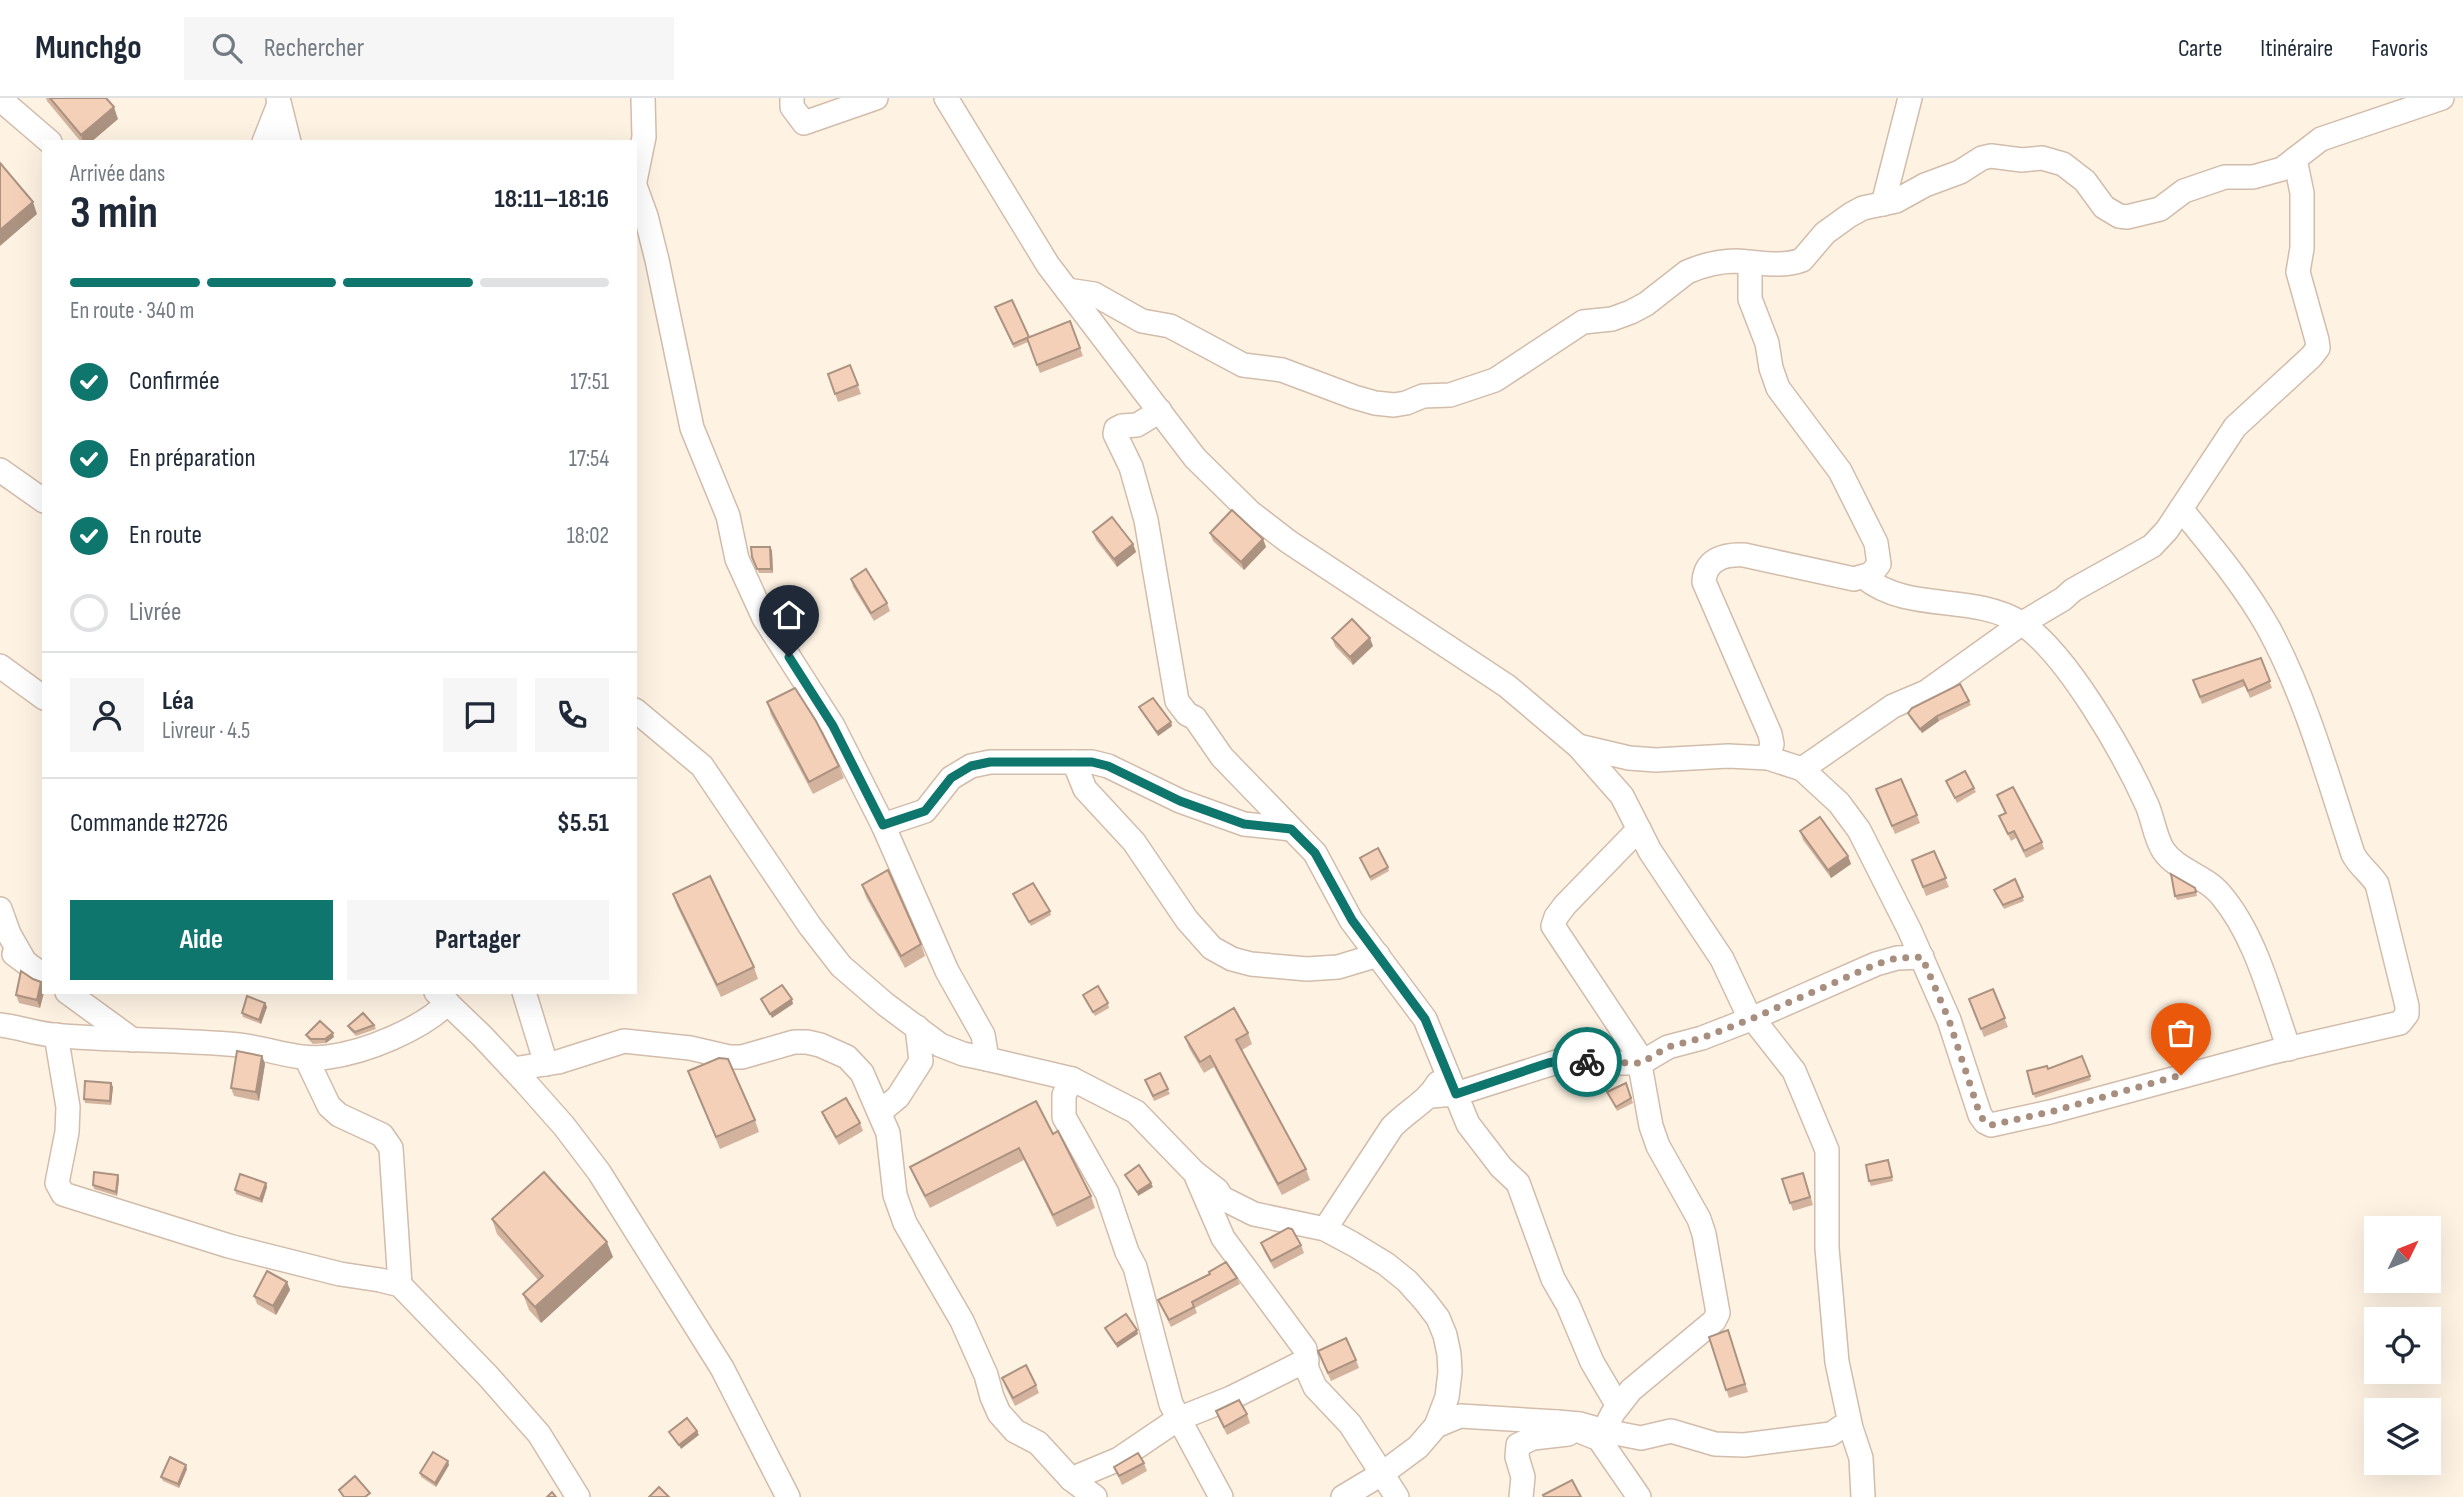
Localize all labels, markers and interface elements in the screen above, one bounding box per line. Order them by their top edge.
search box [184,17,674,80]
text: Munchgo [35,28,142,68]
icon: search [208,29,246,67]
text: Rechercher [264,33,364,64]
text: Carte [2178,34,2222,63]
text: Itinéraire [2260,34,2333,63]
text: Favoris [2371,34,2428,63]
text: Arrivée dans [70,160,165,188]
text: 18:11–18:16 [495,184,609,215]
text: 3 min [70,186,158,241]
text: En route · 340 m [70,297,194,325]
icon: check [70,363,108,401]
text: Confirmée [129,366,220,397]
text: 17:51 [570,368,609,396]
icon: check [70,440,108,478]
text: En préparation [129,443,256,474]
text: 17:54 [569,445,609,473]
icon: check [70,517,108,555]
text: En route [129,520,202,551]
text: 18:02 [567,522,609,550]
pin [759,585,819,657]
icon: home [770,596,808,634]
text: Livrée [129,597,181,628]
button: person [70,678,144,752]
button: chat [443,678,517,752]
button: phone [535,678,609,752]
text: Léa [162,686,194,717]
text: Livreur · 4.5 [162,717,250,745]
text: Commande #2726 [70,808,228,839]
text: $5.51 [557,808,609,839]
button: Aide [70,900,333,980]
button: Partager [347,900,609,980]
pin [2151,1003,2211,1075]
icon: bag [2162,1014,2200,1052]
courier [1552,1027,1622,1097]
icon: bike [1568,1043,1606,1081]
north arrow [2364,1216,2441,1293]
map controls [2364,1216,2441,1475]
button: locate [2364,1307,2441,1384]
button: layers [2364,1398,2441,1475]

